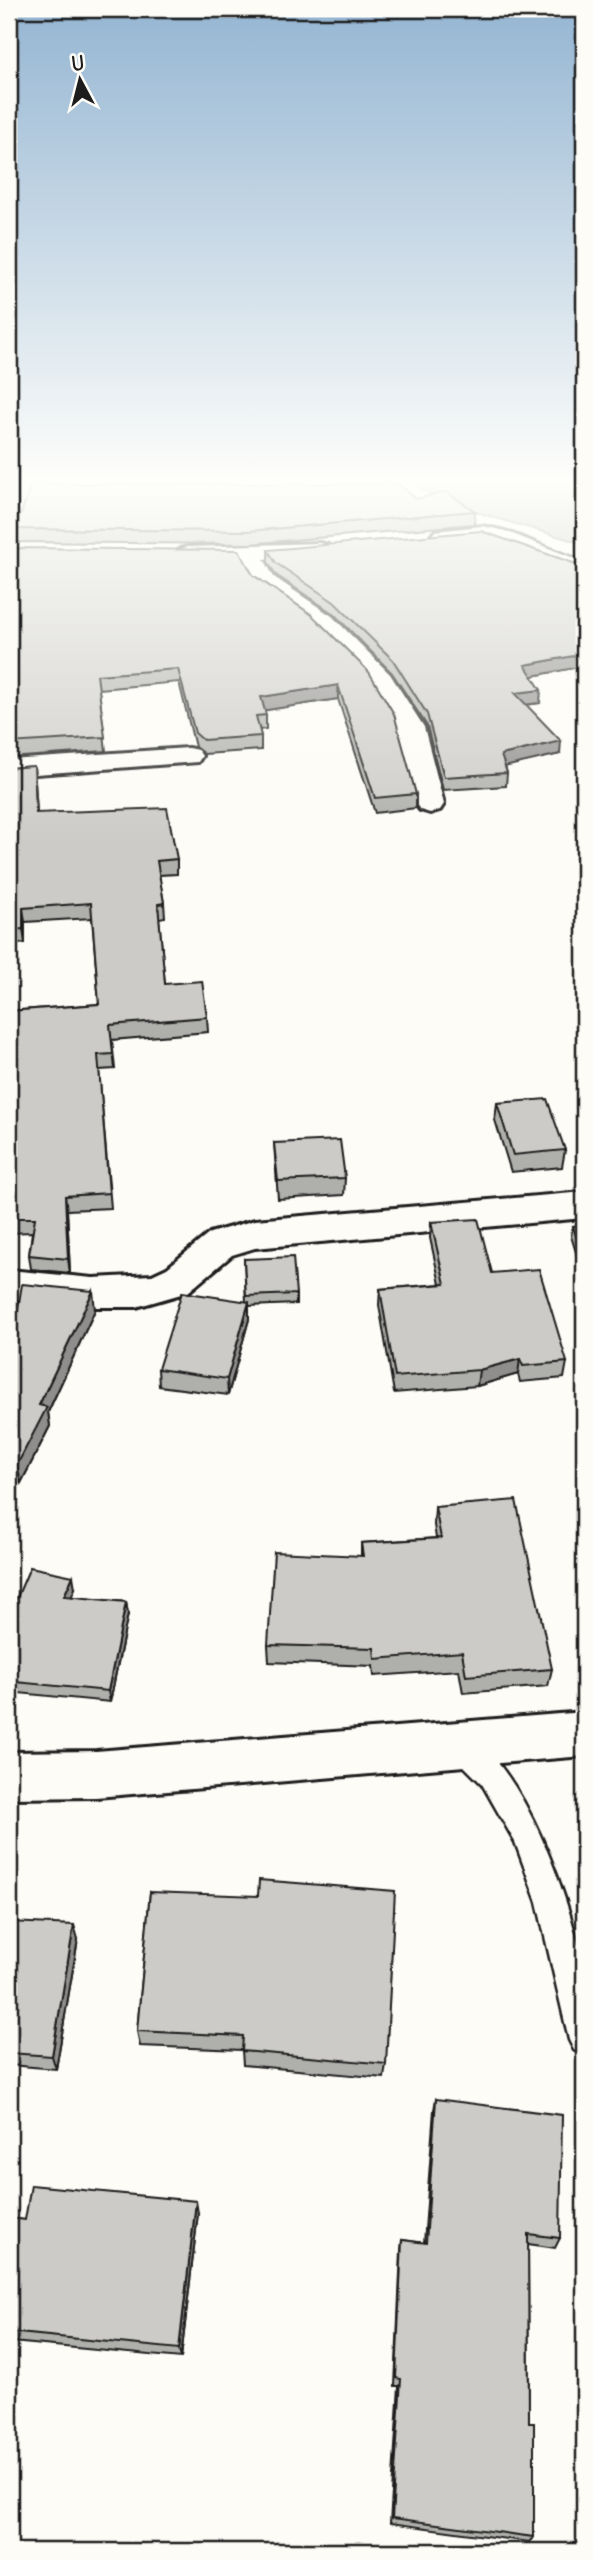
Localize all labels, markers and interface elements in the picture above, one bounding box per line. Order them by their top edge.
north arrow [46,46,116,116]
text: U [70,50,86,76]

